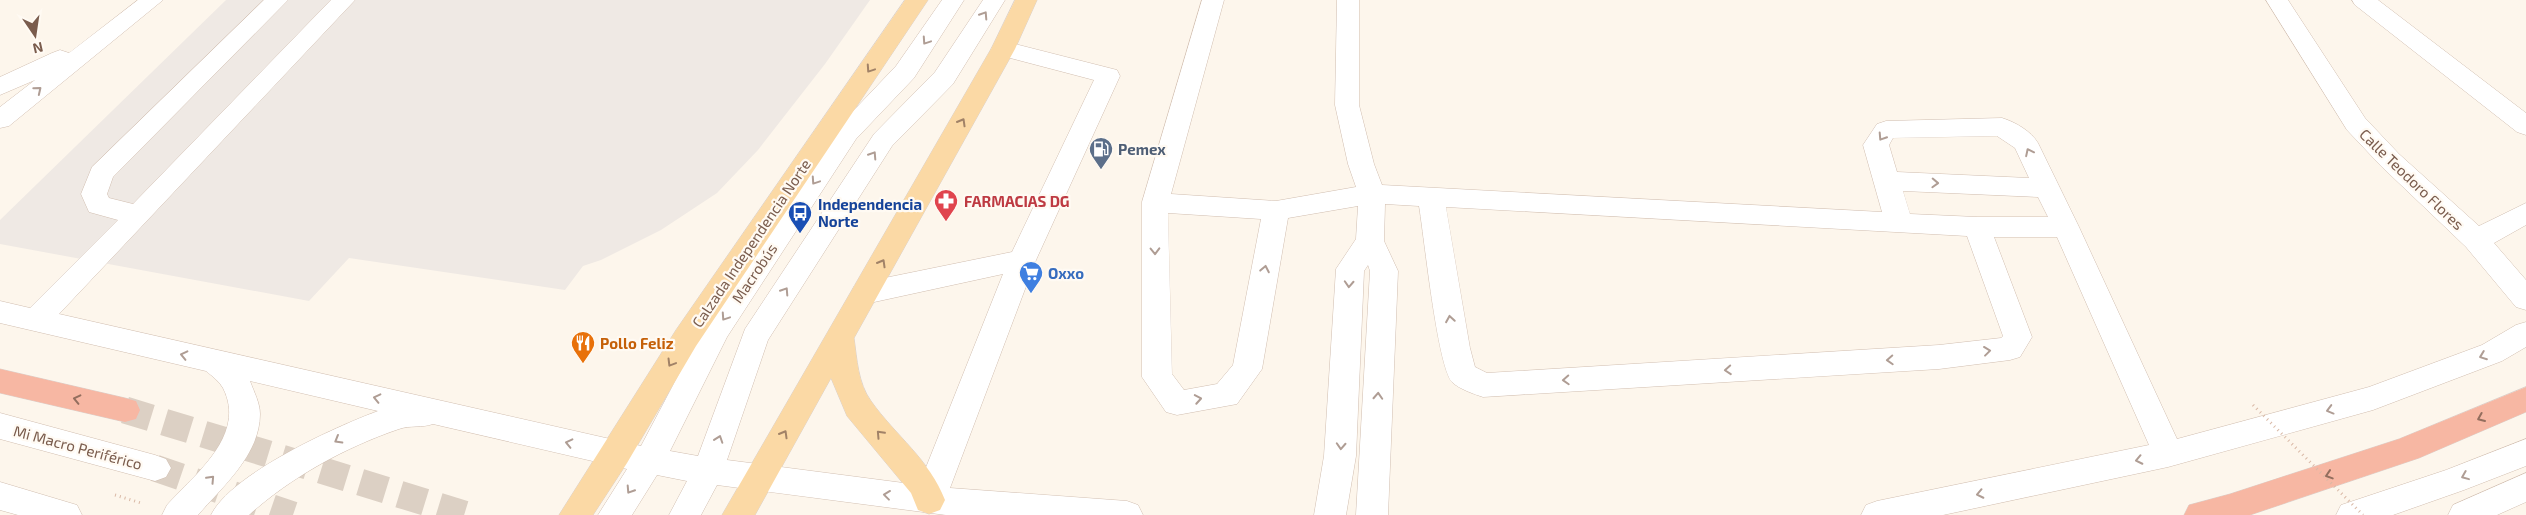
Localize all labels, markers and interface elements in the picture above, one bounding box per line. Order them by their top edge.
north arrow [10,10,60,60]
one-way arrow [978,11,988,20]
one-way arrow [923,35,932,44]
text: N [31,39,45,58]
one-way arrow [867,63,876,73]
one-way arrow [32,87,41,95]
one-way arrow [956,118,966,127]
street label: Calle Teodoro Flores [2356,125,2468,233]
one-way arrow [1878,132,1888,141]
fuel station icon: Pemex [1088,136,1114,170]
place label: Pemex [1118,140,1166,158]
one-way arrow [2025,148,2035,157]
one-way arrow [867,151,876,161]
street label: Calzada Independencia Norte [688,155,814,331]
one-way arrow [812,176,821,185]
one-way arrow [1932,178,1940,188]
pharmacy icon: FARMACIAS DG [933,188,959,222]
place label: FARMACIAS DG [964,192,1070,210]
place label: Independencia Norte [818,195,922,230]
bus stop icon: Independencia Norte [787,200,813,234]
street label: Macrobús [728,240,780,306]
one-way arrow [1150,248,1160,255]
one-way arrow [876,260,886,269]
supermarket icon: Oxxo [1018,260,1044,294]
place label: Oxxo [1048,264,1084,282]
one-way arrow [1260,265,1270,274]
one-way arrow [1344,280,1355,288]
one-way arrow [778,288,788,297]
one-way arrow [722,311,731,320]
one-way arrow [1446,315,1456,324]
restaurant icon: Pollo Feliz [570,330,596,364]
place label: Pollo Feliz [600,334,674,352]
one-way arrow [1984,346,1992,357]
one-way arrow [179,350,188,361]
one-way arrow [2480,350,2488,360]
one-way arrow [1886,355,1894,366]
one-way arrow [668,357,678,366]
one-way arrow [1724,365,1732,376]
one-way arrow [1562,374,1570,385]
one-way arrow [1372,392,1383,400]
one-way arrow [372,393,381,404]
one-way arrow [73,394,81,405]
one-way arrow [1194,395,1203,405]
one-way arrow [2326,404,2335,415]
one-way arrow [2477,411,2486,422]
street label: Mi Macro Periférico [12,421,144,473]
one-way arrow [877,430,886,439]
one-way arrow [778,431,788,440]
one-way arrow [334,434,343,444]
one-way arrow [713,435,723,444]
one-way arrow [564,438,573,449]
one-way arrow [1335,442,1346,450]
one-way arrow [2135,454,2144,465]
one-way arrow [2326,470,2334,480]
one-way arrow [2461,471,2469,481]
one-way arrow [205,476,214,485]
one-way arrow [627,485,637,494]
one-way arrow [1976,488,1985,499]
one-way arrow [882,490,890,501]

